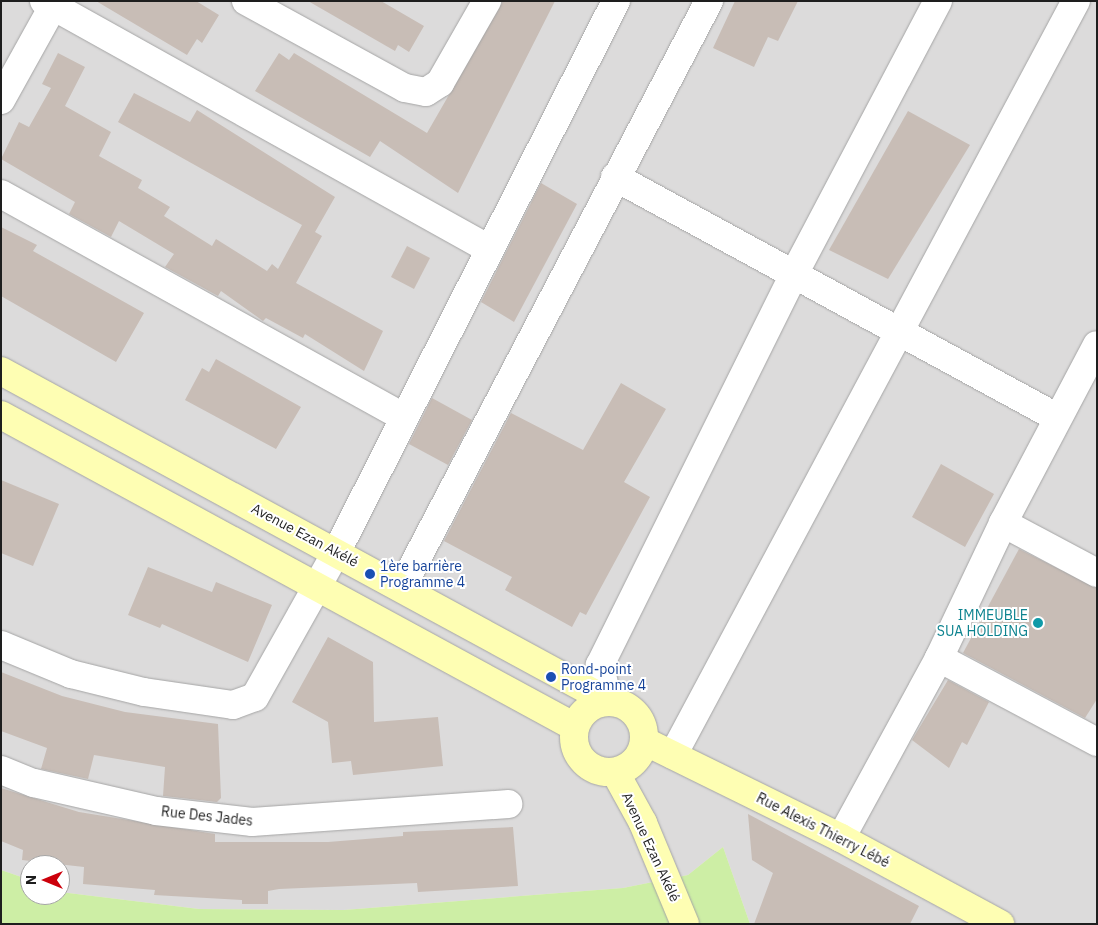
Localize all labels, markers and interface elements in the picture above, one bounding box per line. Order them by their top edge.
street label: Avenue Ezan Akélé [249,500,361,570]
place label: 1ère barrière Programme 4 [380,558,465,590]
marker: 1ère barrière Programme 4 [364,568,376,580]
place label: IMMEUBLE SUA HOLDING [937,607,1028,640]
marker: IMMEUBLE SUA HOLDING [1032,617,1044,629]
place label: Rond-point Programme 4 [561,661,646,694]
marker: Rond-point Programme 4 [545,671,557,683]
street label: Rue Alexis Thierry Lébé [754,789,892,871]
street label: Avenue Ezan Akélé [618,790,684,904]
street label: Rue Des Jades [160,803,254,829]
north arrow [20,855,70,905]
text: N [22,875,40,885]

